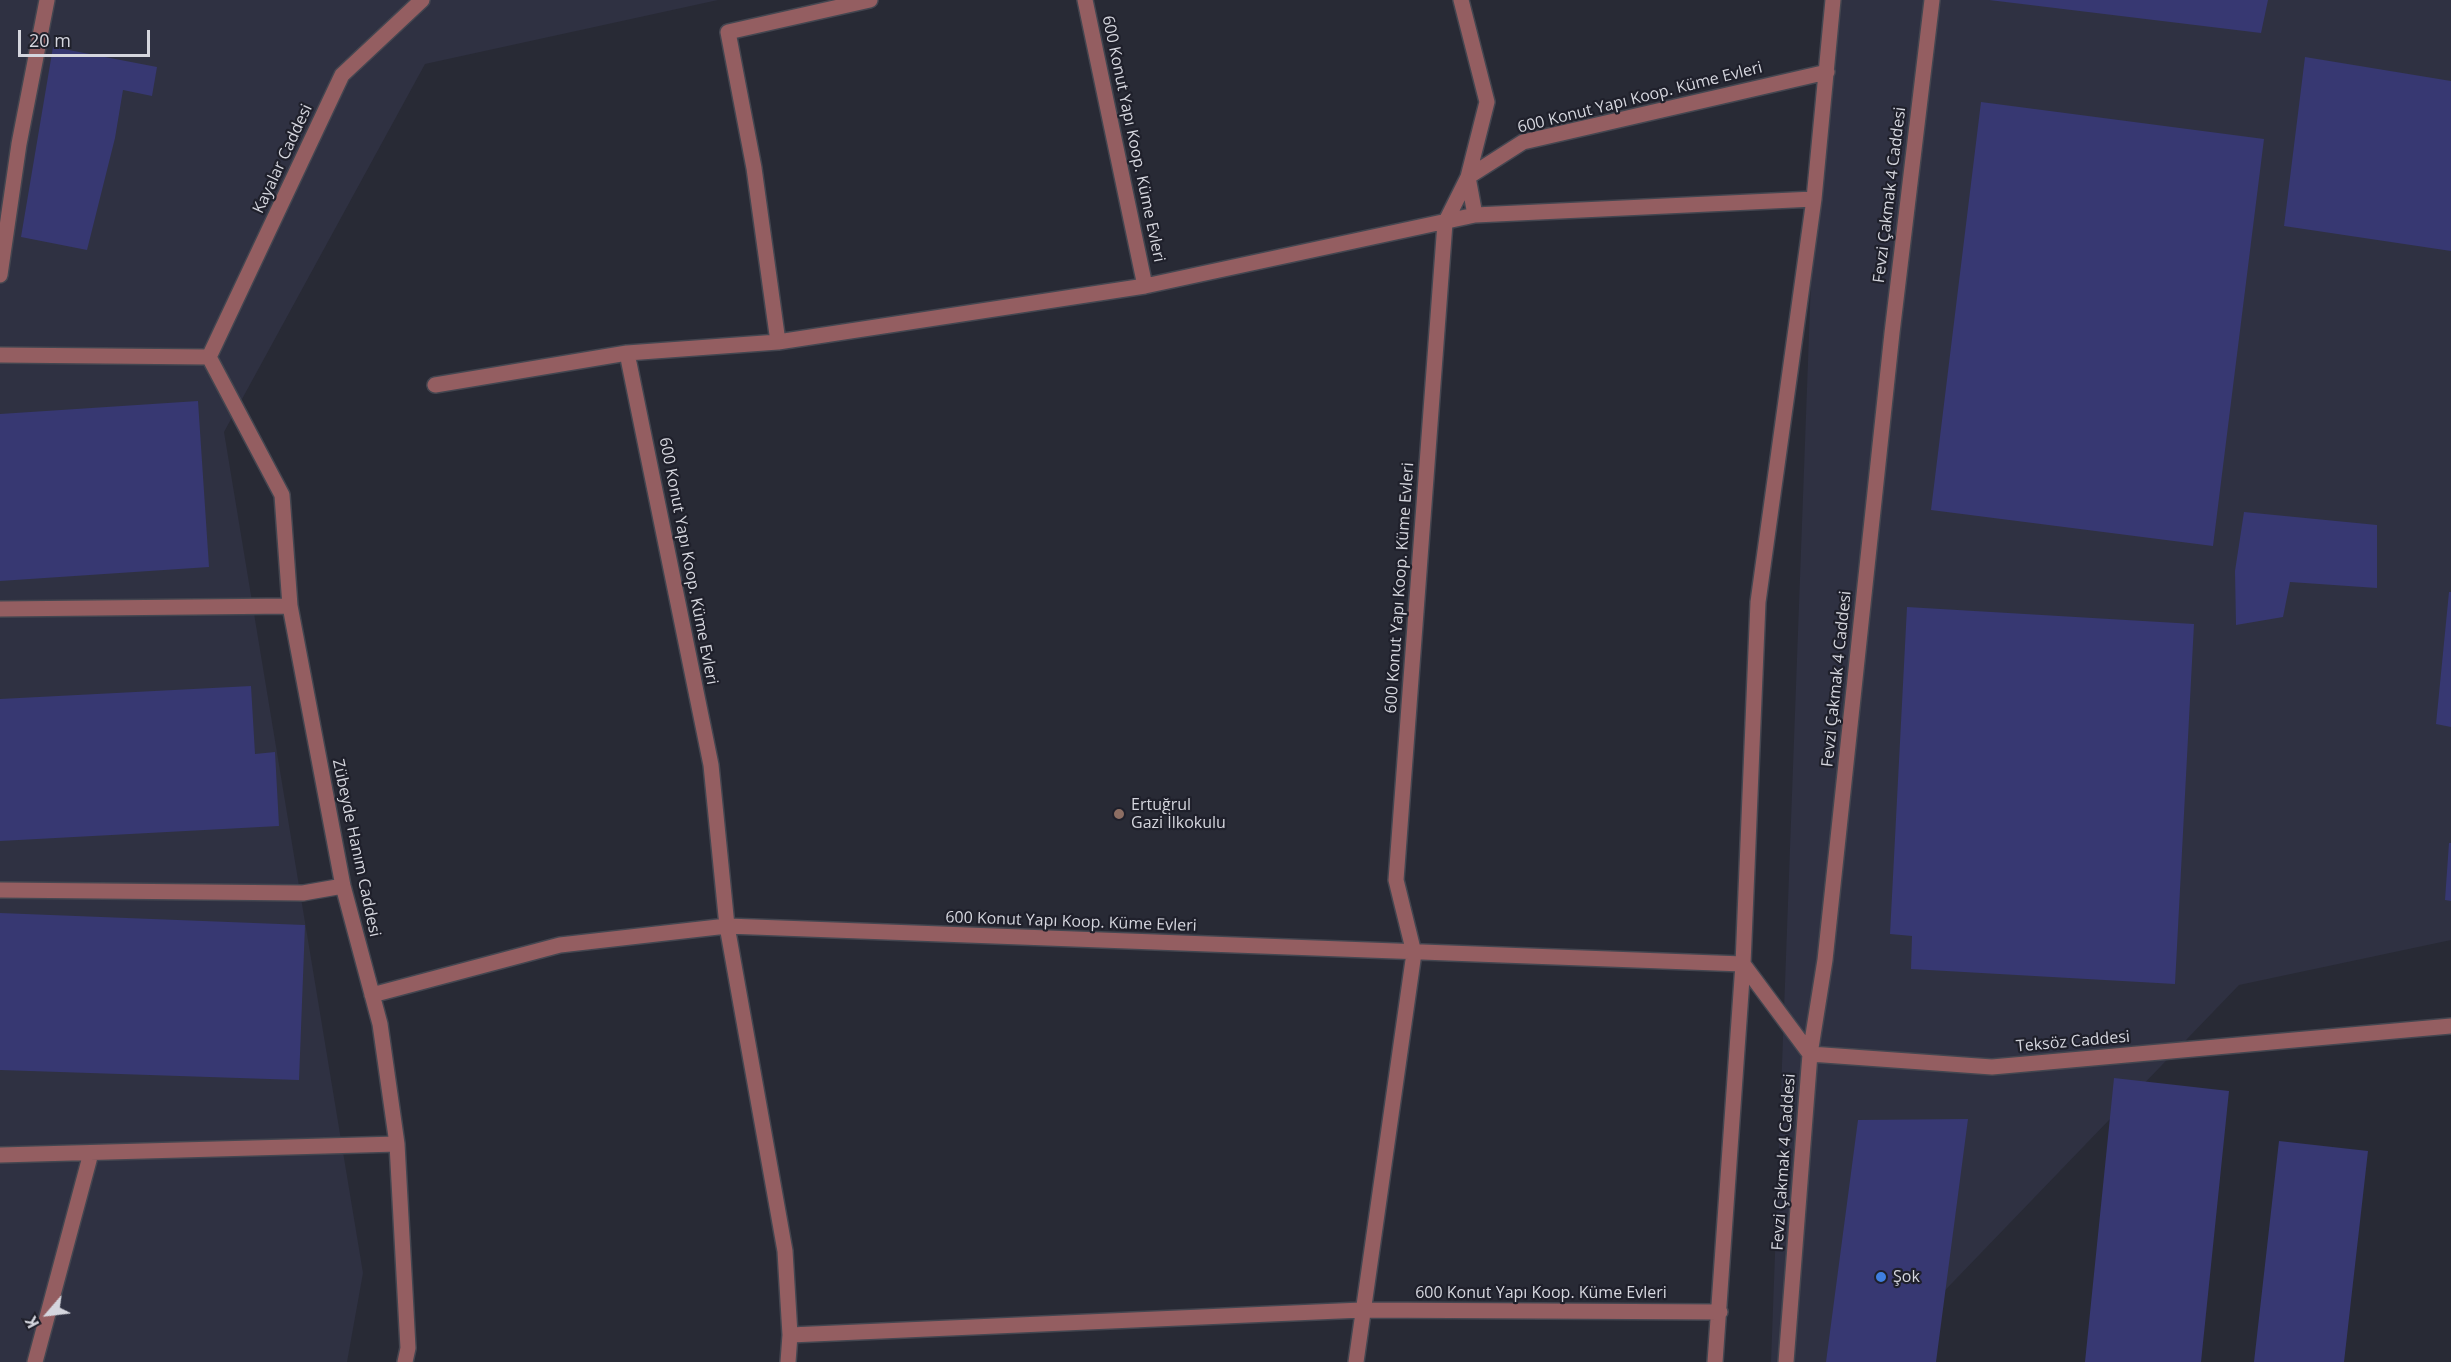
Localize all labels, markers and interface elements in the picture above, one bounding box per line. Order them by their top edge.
street label: 600 Konut Yapı Koop. Küme Evleri [1097,14,1169,264]
scale bar [21,18,153,56]
text: 20 m [29,28,71,52]
street label: 600 Konut Yapı Koop. Küme Evleri [1516,58,1764,138]
street label: Kayalar Caddesi [249,101,317,217]
street label: Fevzi Çakmak 4 Caddesi [1870,106,1910,284]
street label: 600 Konut Yapı Koop. Küme Evleri [655,436,721,686]
street label: 600 Konut Yapı Koop. Küme Evleri [1382,462,1418,714]
street label: Fevzi Çakmak 4 Caddesi [1818,590,1856,768]
street label: Zübeyde Hanım Caddesi [328,757,384,939]
place label: Ertuğrul Gazi İlkokulu [1131,795,1226,833]
marker: Ertuğrul Gazi İlkokulu [1112,807,1126,821]
street label: 600 Konut Yapı Koop. Küme Evleri [945,908,1197,936]
street label: Teksöz Caddesi [2015,1027,2131,1057]
street label: Fevzi Çakmak 4 Caddesi [1768,1073,1800,1251]
place label: Şok [1893,1267,1920,1287]
marker: Şok [1874,1270,1888,1284]
street label: 600 Konut Yapı Koop. Küme Evleri [1415,1283,1667,1303]
north arrow [18,1284,78,1344]
text: K [20,1313,44,1332]

